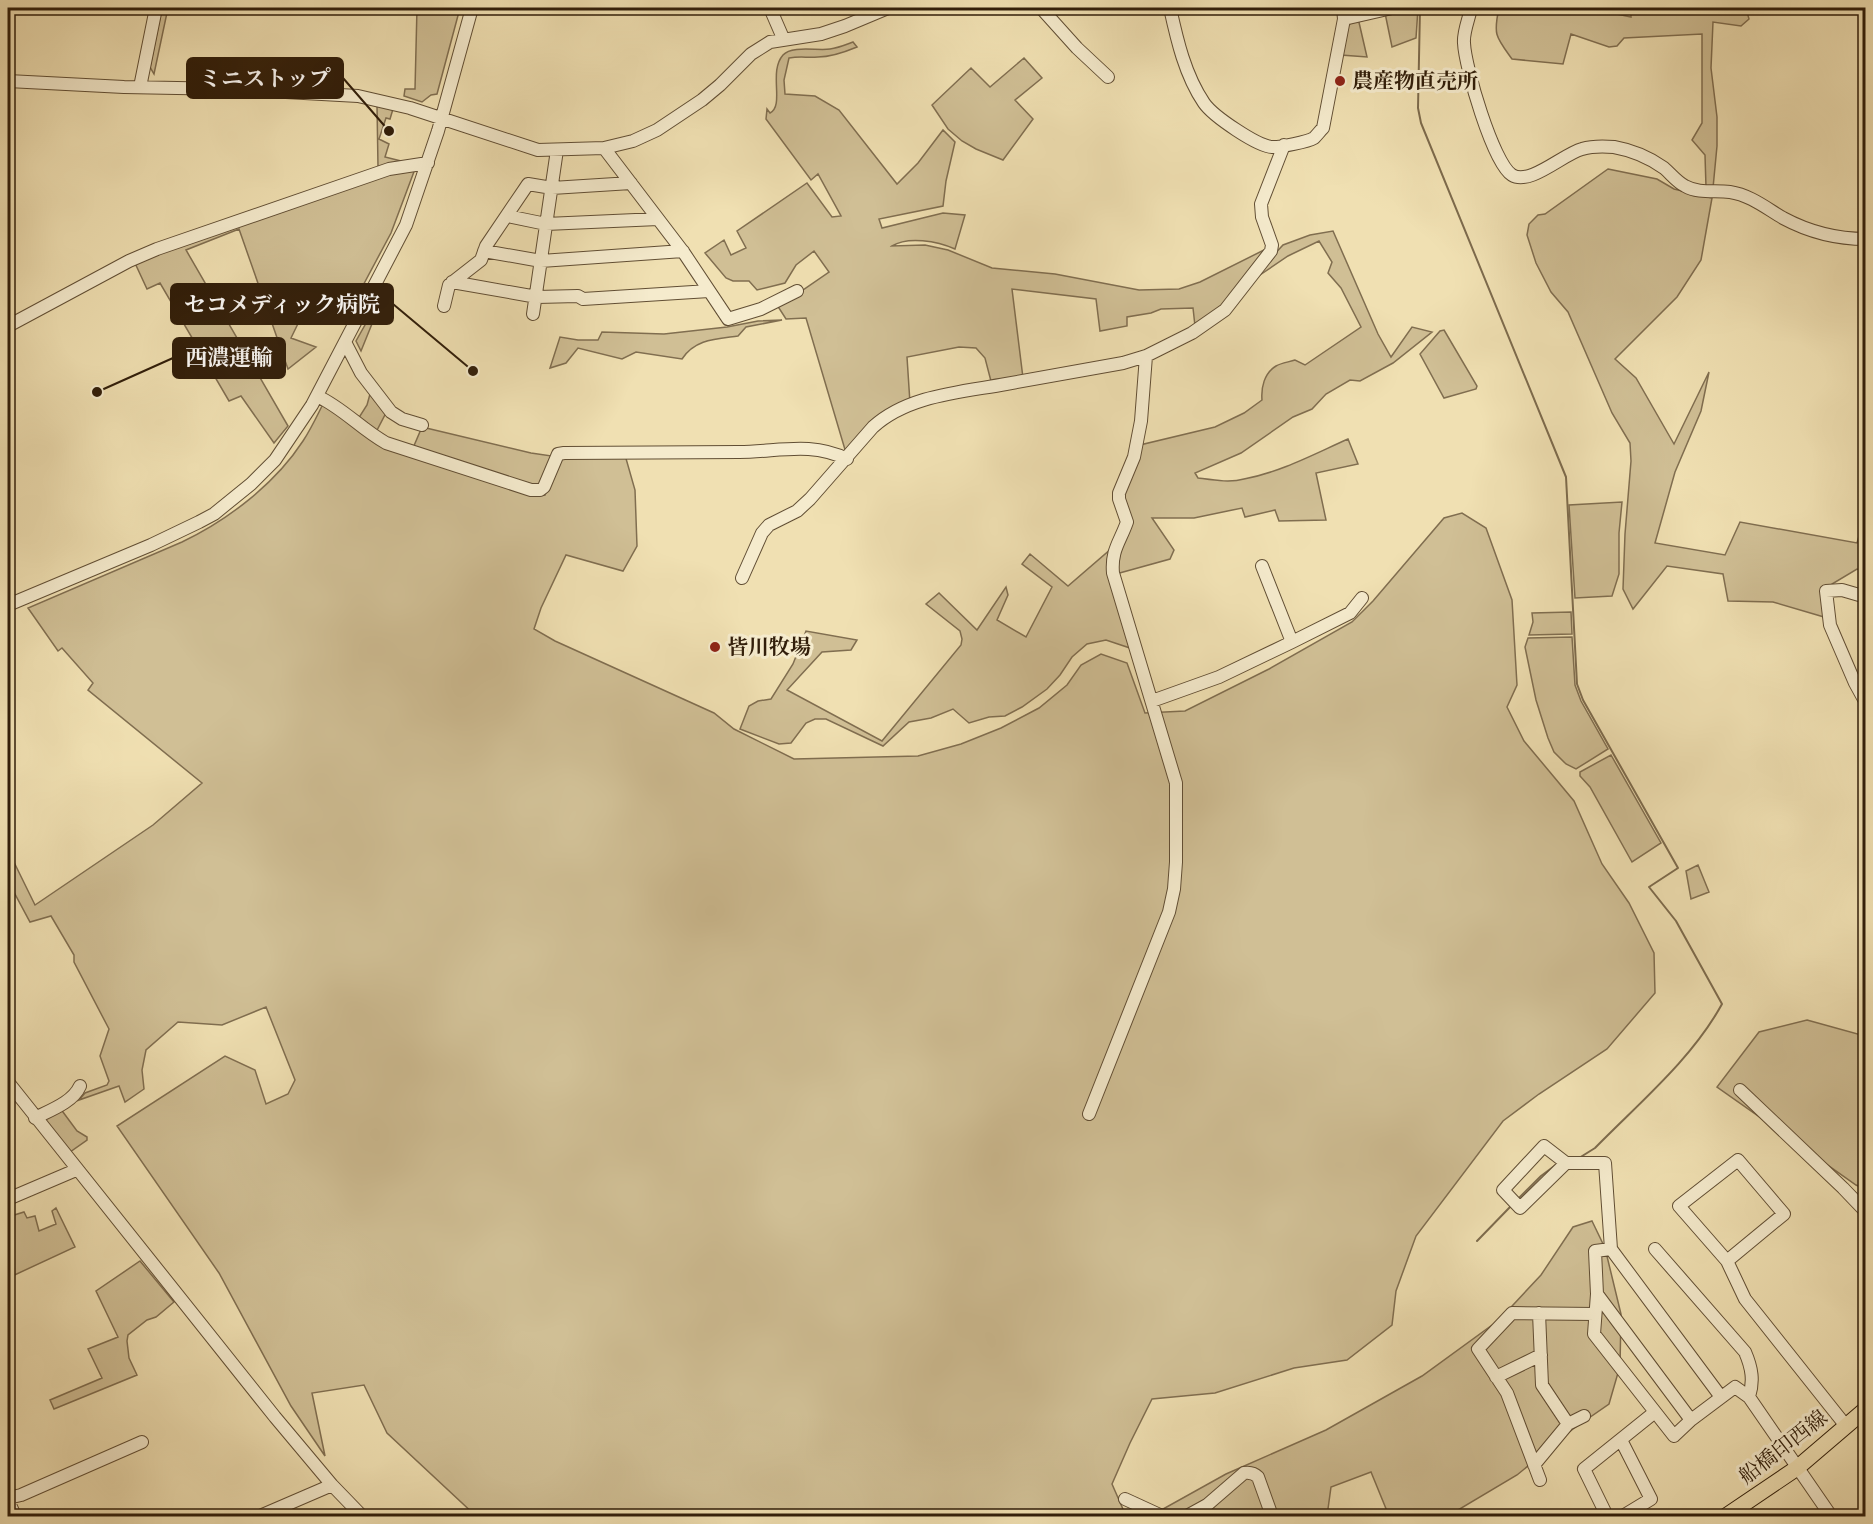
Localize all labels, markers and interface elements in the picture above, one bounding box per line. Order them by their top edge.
callout: ミニストップ [187,58,343,98]
text: ミニストップ [199,67,331,91]
place label: 農産物直売所 [1352,70,1478,93]
marker: 農産物直売所 [1333,74,1347,88]
callout: セコメディック病院 [171,284,393,324]
text: セコメディック病院 [184,293,380,317]
callout: 西濃運輸 [173,338,285,378]
text: 西濃運輸 [185,346,273,370]
place label: 皆川牧場 [727,636,811,659]
marker: 皆川牧場 [708,640,722,654]
street label: 船橋印西線 [1735,1406,1832,1489]

